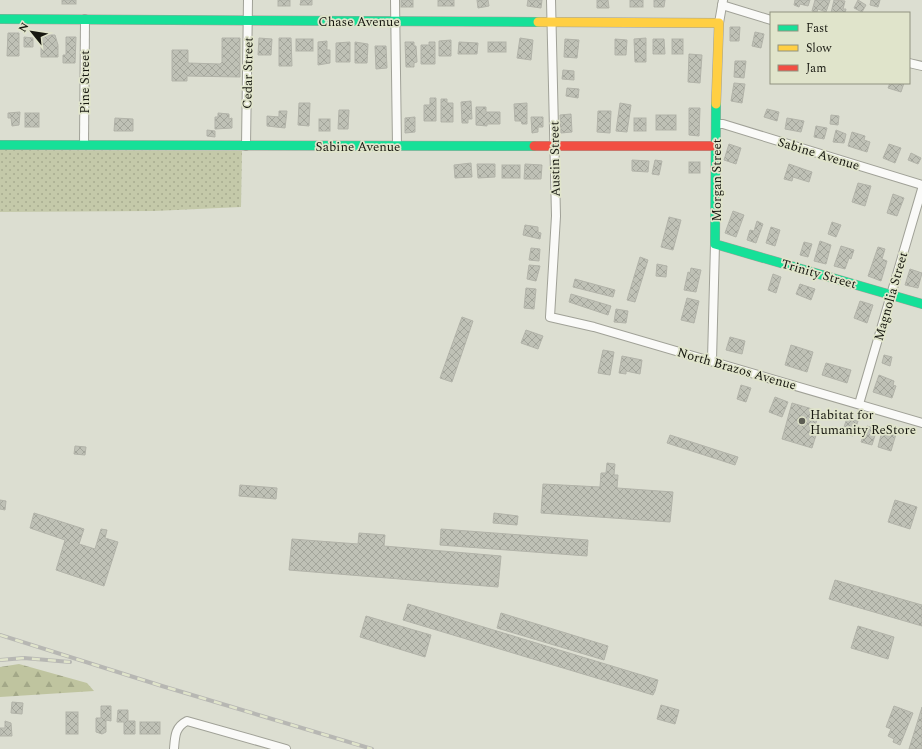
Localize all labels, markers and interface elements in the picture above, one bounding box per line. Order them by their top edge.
north arrow [12,12,52,52]
street label: Chase Avenue [318,12,400,32]
legend [770,12,910,84]
text: N [14,19,33,35]
text: Fast [806,19,828,38]
street label: Cedar Street [237,37,259,109]
text: Slow [806,39,832,58]
street label: Pine Street [75,50,95,114]
text: Jam [806,59,827,78]
street label: Austin Street [544,120,566,197]
street label: Sabine Avenue [775,132,862,176]
street label: Sabine Avenue [316,137,400,157]
street label: Morgan Street [707,138,727,221]
street label: Magnolia Street [869,249,913,343]
street label: Trinity Street [779,254,859,294]
street label: North Brazos Avenue [675,342,799,396]
place label: Habitat for Humanity ReStore [810,405,916,440]
marker: Habitat for Humanity ReStore [797,416,807,426]

